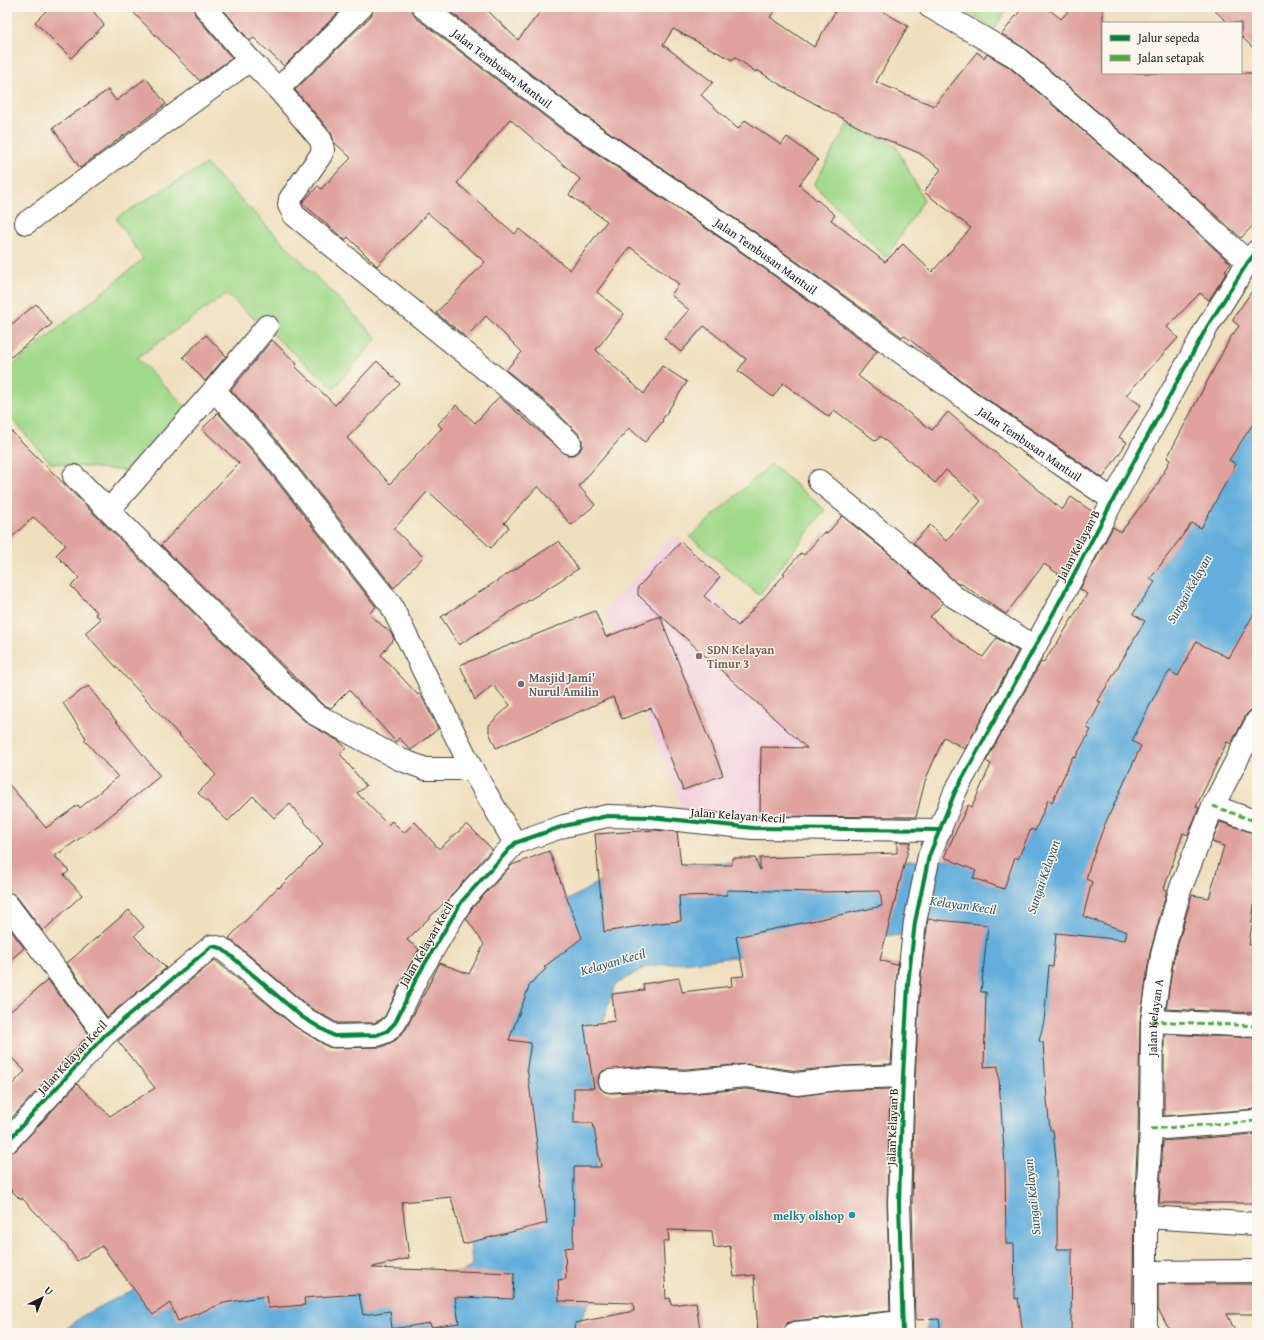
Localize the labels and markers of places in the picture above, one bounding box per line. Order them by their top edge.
place label: SDN Kelayan Timur 3 [707,641,774,672]
marker: SDN Kelayan Timur 3 [694,651,704,661]
place label: Masjid Jami' Nurul Amilin [529,669,599,700]
marker: Masjid Jami' Nurul Amilin [516,679,526,689]
place label: melky olshop [773,1207,844,1224]
marker: melky olshop [847,1210,857,1220]

